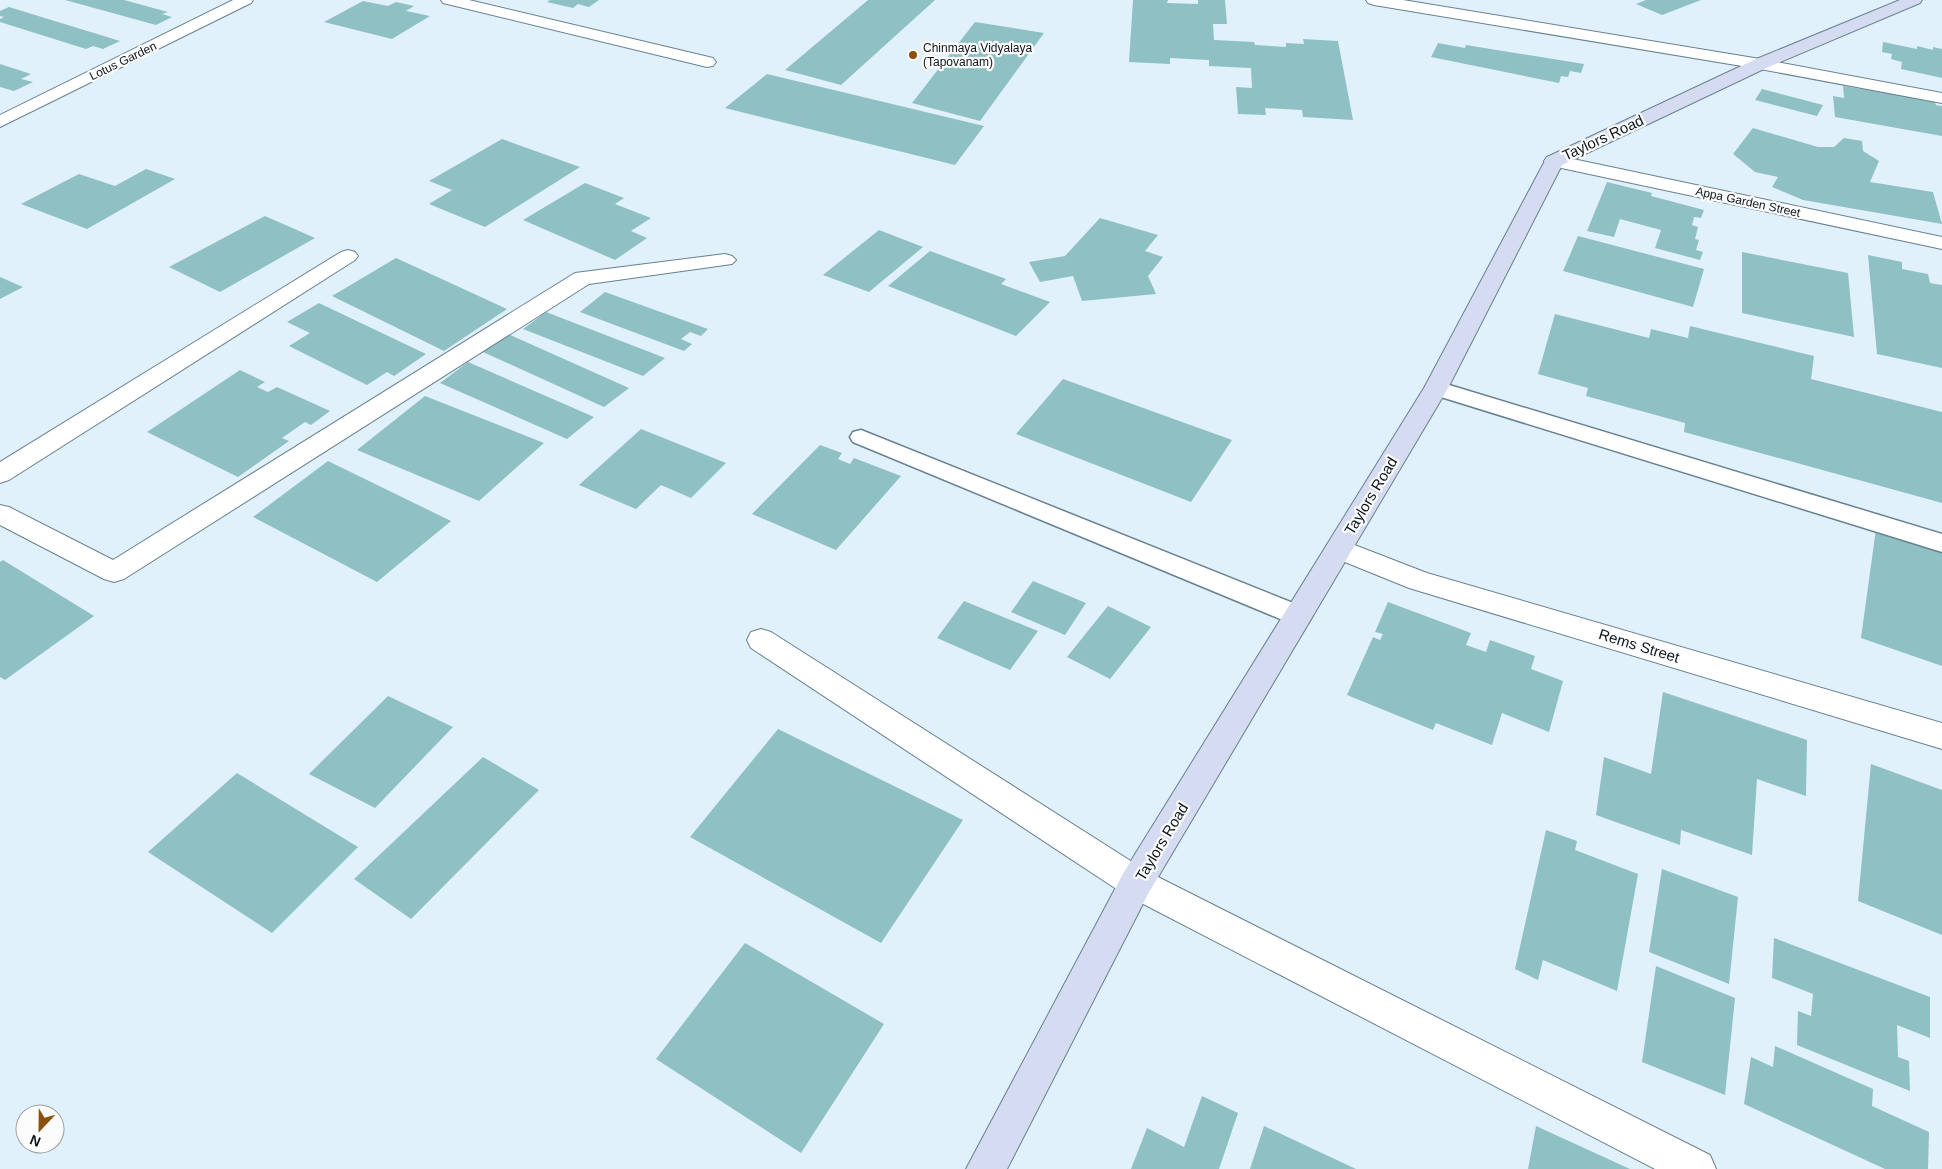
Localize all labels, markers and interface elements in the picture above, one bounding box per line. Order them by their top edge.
street label: Lotus Garden [87,39,159,83]
place label: Chinmaya Vidyalaya (Tapovanam) [923,41,1032,69]
marker: Chinmaya Vidyalaya (Tapovanam) [907,49,919,61]
street label: Taylors Road [1560,111,1646,164]
street label: Appa Garden Street [1694,184,1802,220]
street label: Taylors Road [1341,454,1400,538]
street label: Rems Street [1597,625,1682,666]
street label: Taylors Road [1132,800,1191,884]
north arrow [15,1104,65,1154]
text: N [27,1132,43,1150]

